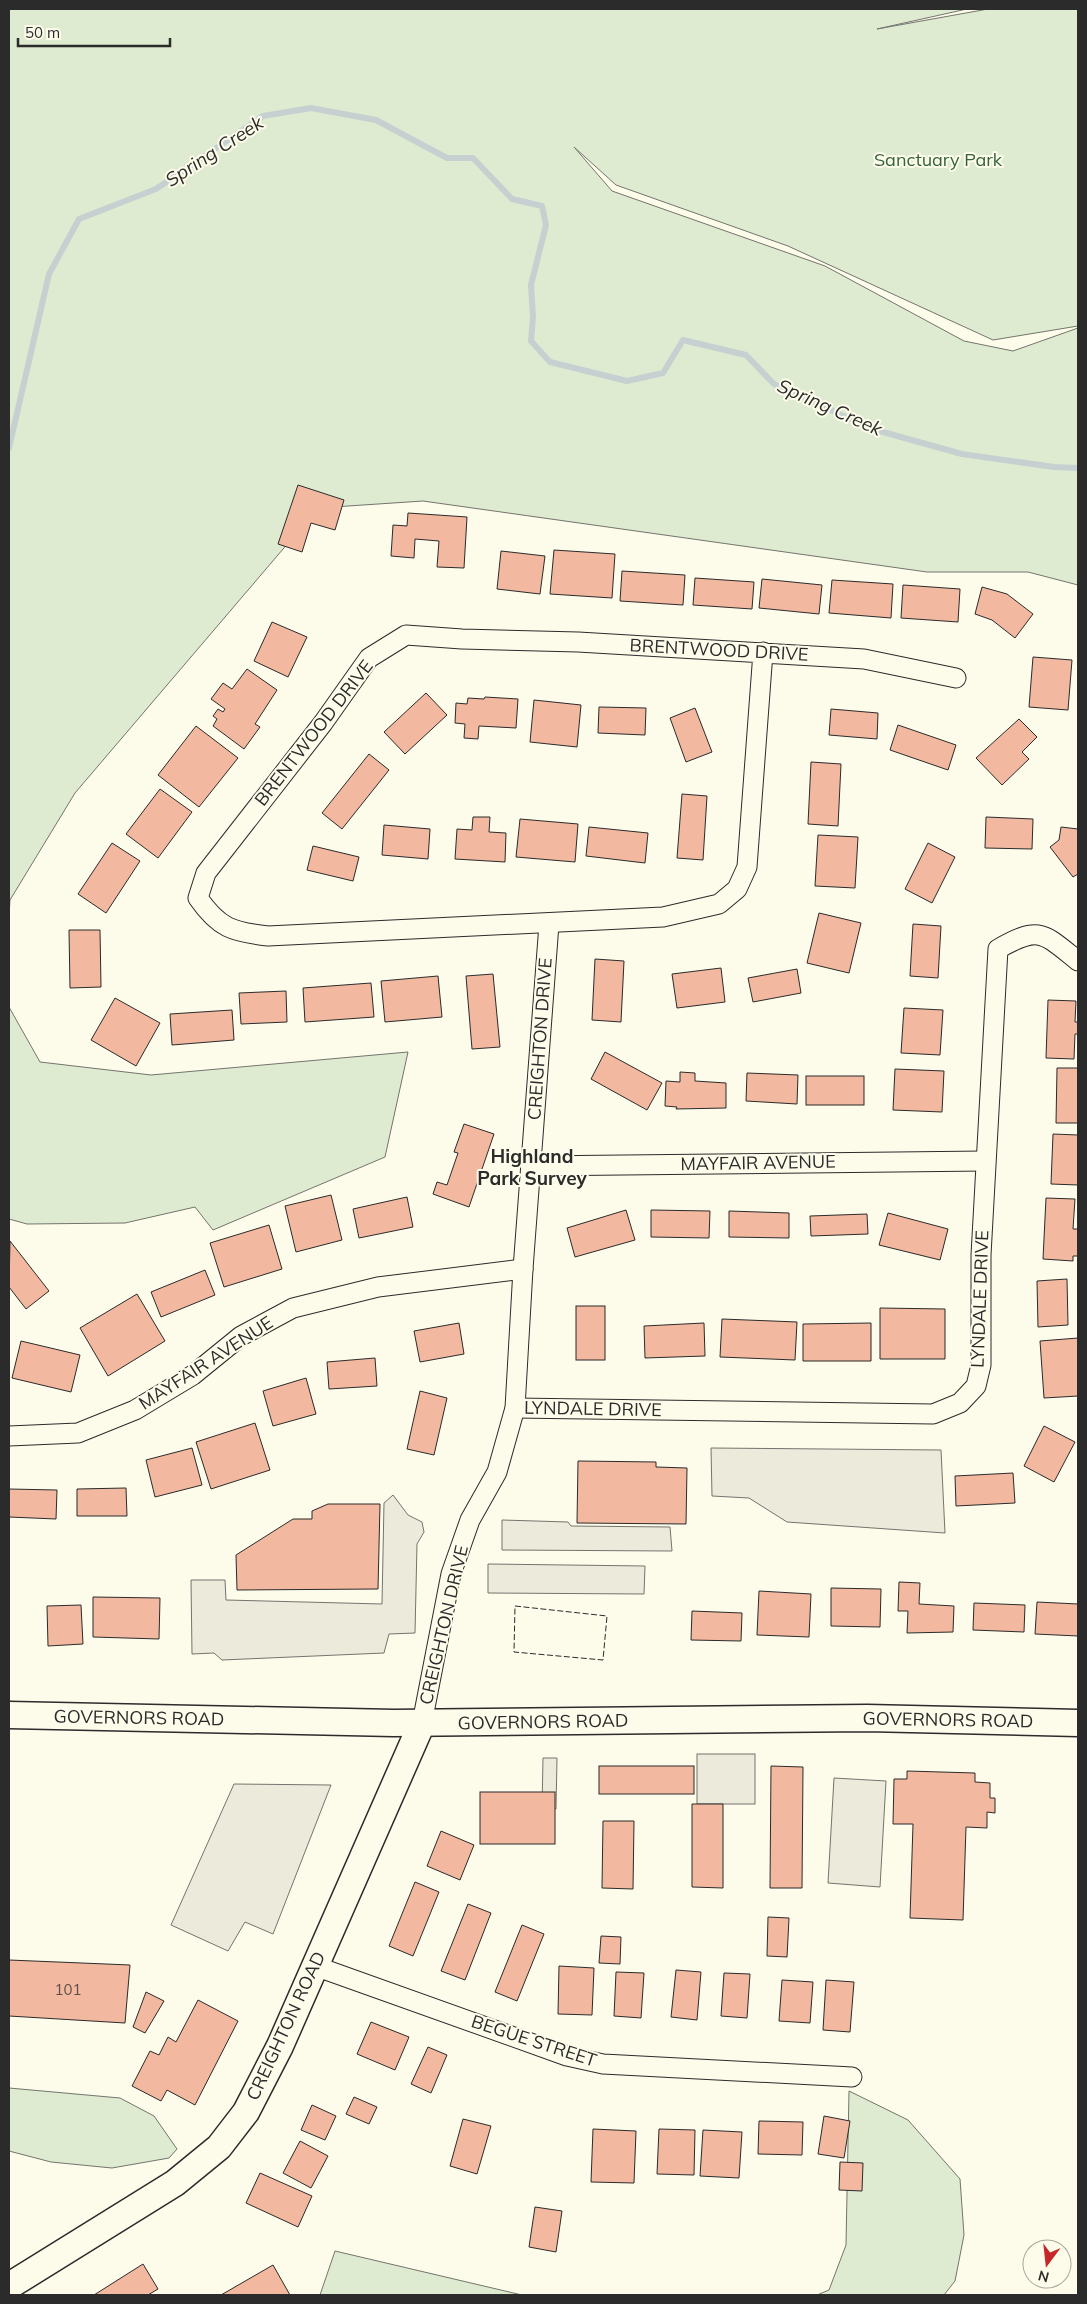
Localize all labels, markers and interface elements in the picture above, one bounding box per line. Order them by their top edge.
scale bar [18,15,170,47]
text: 50 m [25,23,60,42]
water label: Spring Creek [160,110,269,192]
park label: Sanctuary Park [874,148,1003,171]
water label: Spring Creek [774,373,887,441]
street label: BRENTWOOD DRIVE [629,633,809,666]
street label: BRENTWOOD DRIVE [249,655,378,810]
street label: CREIGHTON DRIVE [522,957,557,1121]
district label: Highland Park Survey [477,1144,587,1190]
street label: MAYFAIR AVENUE [680,1150,836,1175]
street label: LYNDALE DRIVE [966,1230,993,1368]
street label: MAYFAIR AVENUE [134,1311,277,1415]
street label: LYNDALE DRIVE [524,1396,662,1421]
street label: CREIGHTON DRIVE [414,1543,473,1707]
street label: GOVERNORS ROAD [53,1705,225,1730]
street label: GOVERNORS ROAD [862,1707,1034,1732]
street label: GOVERNORS ROAD [457,1709,629,1734]
street label: CREIGHTON ROAD [241,1948,330,2104]
house number: 101 [54,1980,82,1999]
street label: BEGUE STREET [469,2009,600,2072]
north arrow [1022,2239,1072,2289]
text: N [1036,2266,1051,2287]

